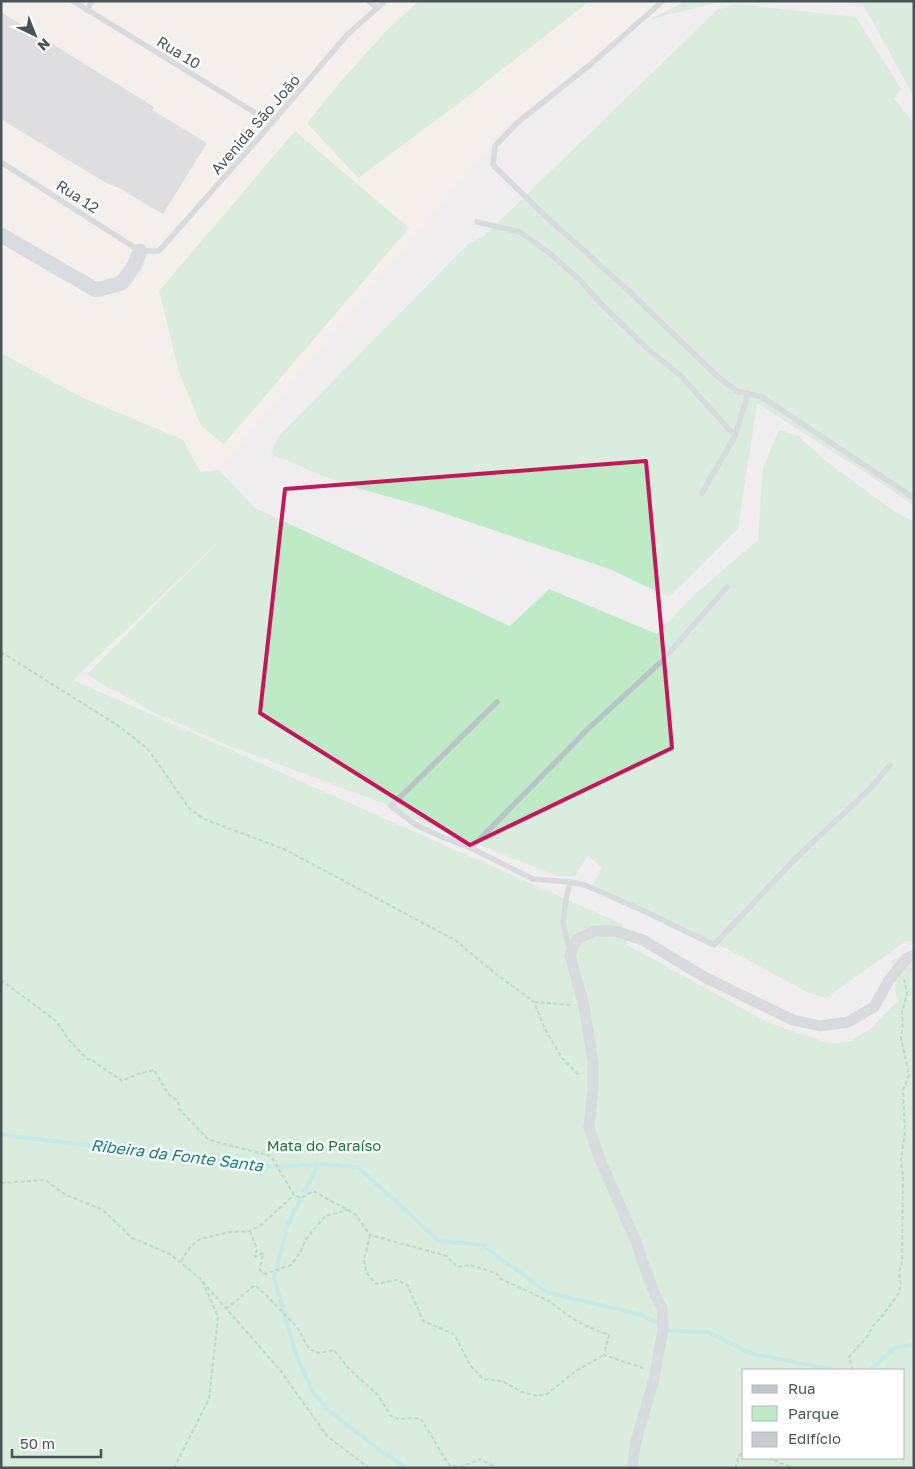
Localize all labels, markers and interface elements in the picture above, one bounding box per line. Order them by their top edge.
north arrow [10,10,60,60]
street label: Rua 10 [154,32,204,72]
text: N [35,35,54,55]
street label: Avenida São João [207,70,303,178]
street label: Rua 12 [53,176,103,216]
water label: Ribeira da Fonte Santa [90,1135,265,1176]
park label: Mata do Paraíso [267,1136,381,1154]
legend [742,1369,905,1459]
text: Rua [788,1379,815,1397]
text: Parque [788,1404,839,1422]
scale bar [12,1426,101,1458]
text: Edifício [788,1429,841,1447]
text: 50 m [20,1434,55,1452]

